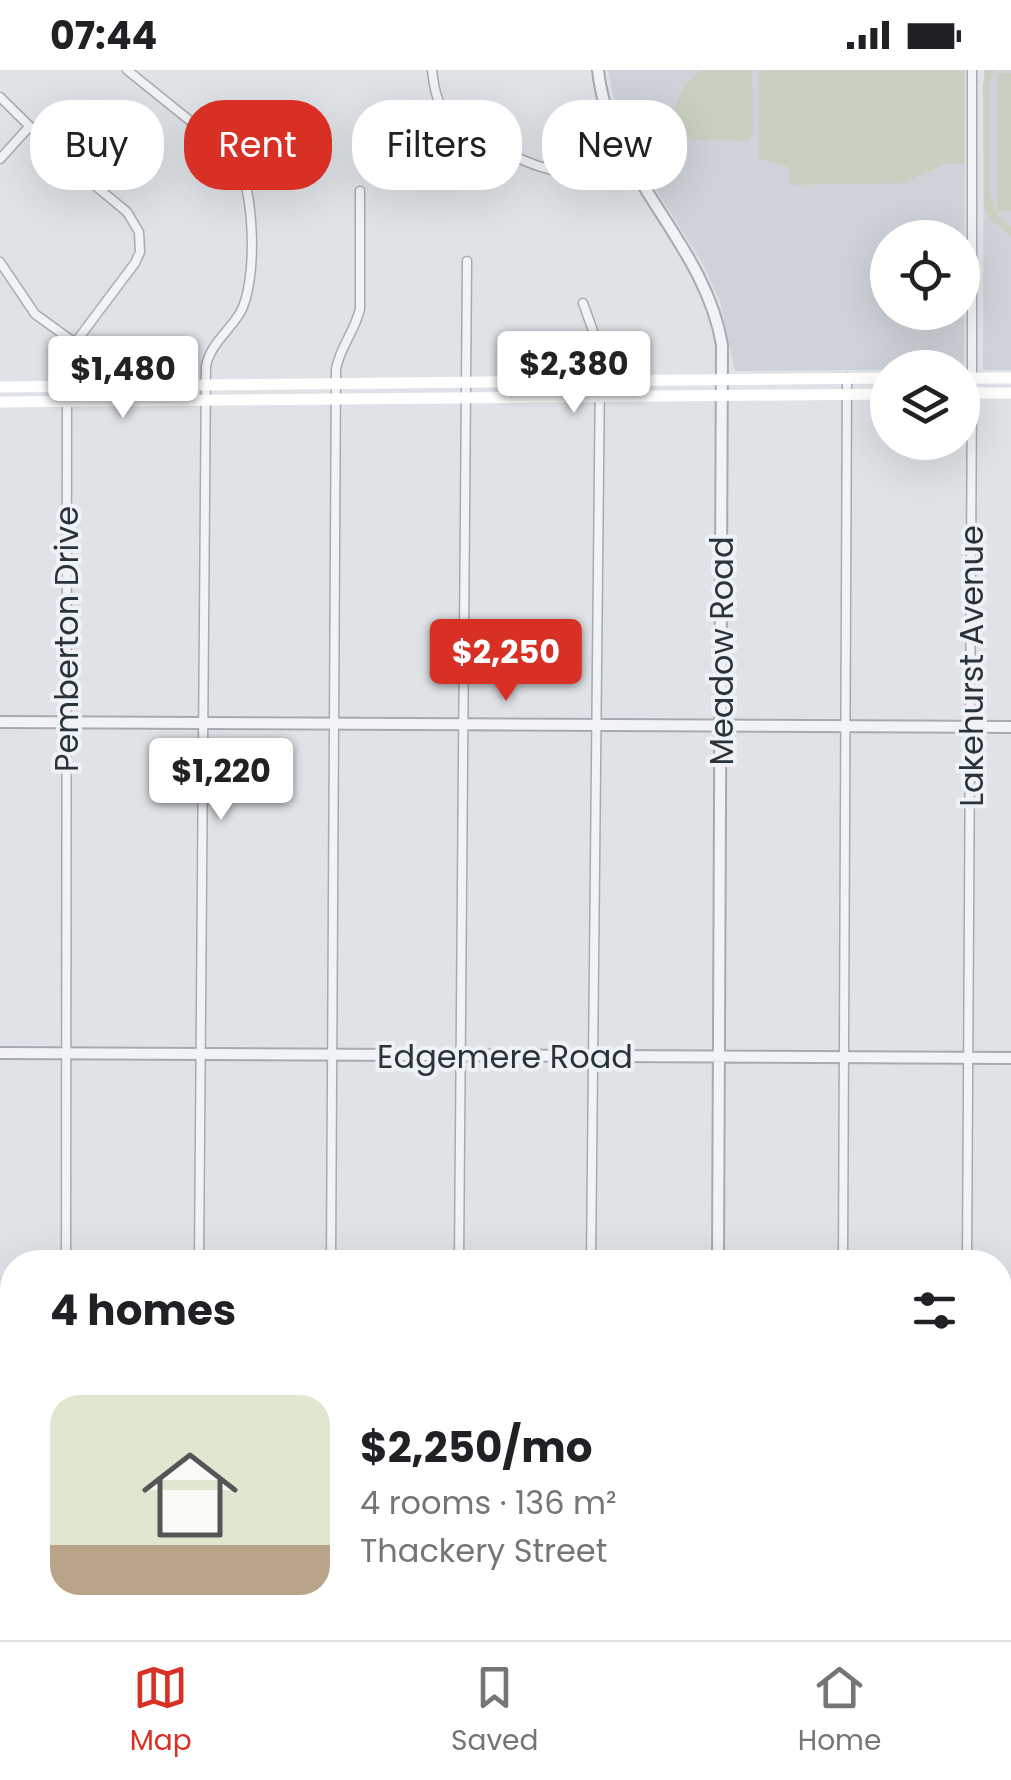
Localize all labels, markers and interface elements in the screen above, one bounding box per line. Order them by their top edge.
text: 07:44 [50,9,157,62]
chip: Buy [30,100,164,190]
chip: Rent [184,100,332,190]
chip: Filters [352,100,522,190]
chip: New [542,100,687,190]
map controls [870,220,980,460]
button: locate [870,220,980,330]
pin: $2,380 [493,331,655,416]
pin: $1,480 [42,336,204,421]
text: $2,380 [519,341,629,386]
text: $1,480 [70,346,176,391]
button: layers [870,350,980,460]
street label: Pemberton Drive [44,506,89,772]
street label: Lakehurst Avenue [949,525,994,807]
street label: Meadow Road [699,536,744,766]
pin: $2,250 [425,619,587,704]
text: $2,250 [452,629,560,674]
pin: $1,220 [140,738,302,823]
text: $1,220 [171,748,271,793]
street label: Edgemere Road [377,1034,633,1079]
text: 4 homes [50,1281,236,1340]
icon: filters [907,1283,962,1338]
text: $2,250/mo [360,1418,593,1477]
icon: home [130,1435,250,1555]
text: 4 rooms · 136 m² [360,1480,617,1525]
text: Thackery Street [360,1528,607,1573]
tab: Map [130,1660,192,1762]
tab: Saved [451,1660,538,1762]
tab: Home [798,1660,881,1762]

